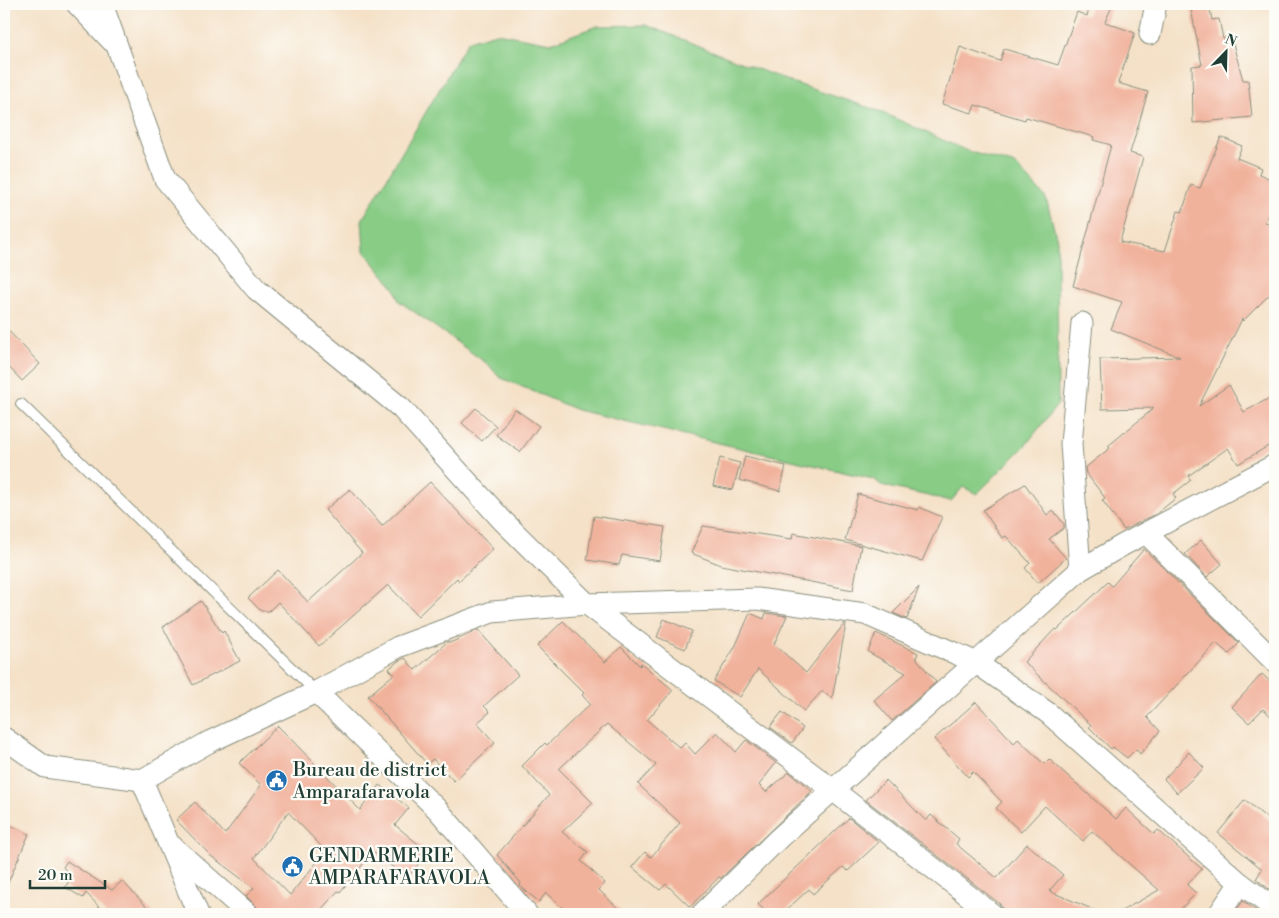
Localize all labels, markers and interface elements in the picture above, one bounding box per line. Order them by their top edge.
north arrow [1202,28,1252,78]
text: N [1222,31,1239,51]
place label: Bureau de district Amparafaravola [292,758,447,804]
public building icon: Bureau de district Amparafaravola [265,769,289,793]
place label: GENDARMERIE AMPARAFARAVOLA [308,844,491,890]
public building icon: GENDARMERIE AMPARAFARAVOLA [281,855,305,879]
scale bar [30,858,105,890]
text: 20 m [38,866,73,885]

